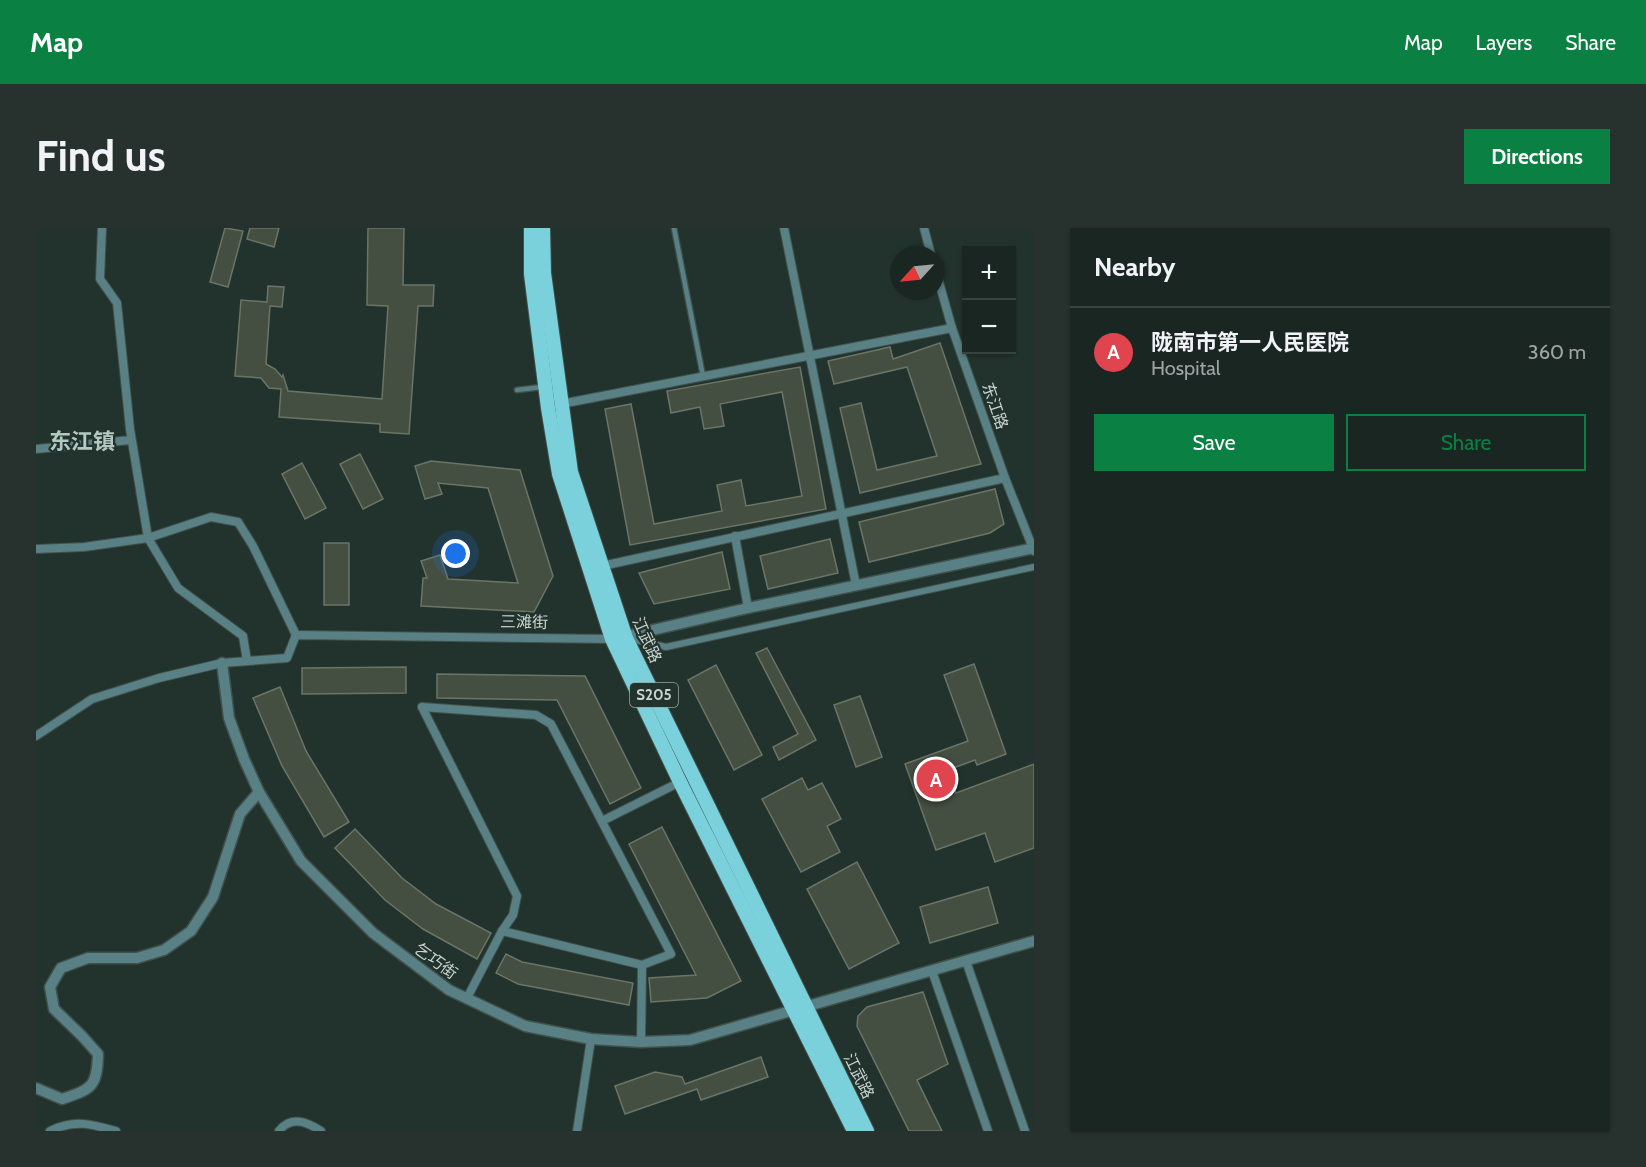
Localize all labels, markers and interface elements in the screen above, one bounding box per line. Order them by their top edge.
text: Map [30,25,83,59]
text: Map [1404,30,1443,55]
text: Layers [1476,30,1532,55]
text: Share [1565,30,1616,55]
button: Directions [1464,129,1610,184]
text: Find us [36,130,165,182]
north arrow [890,246,944,300]
map controls [962,246,1016,354]
button: + [962,246,1016,300]
text: Nearby [1094,251,1175,283]
button: − [962,300,1016,354]
text: 陇南市第一人民医院 [1151,329,1349,356]
text: A [1107,340,1120,364]
text: 360 m [1528,340,1586,364]
text: Hospital [1151,356,1221,380]
street label: 东江路 [978,380,1012,432]
button: Save [1094,414,1334,471]
button: Share [1346,414,1586,471]
district label: 东江镇 [49,428,115,455]
your location [441,539,470,568]
street label: 三滩街 [500,612,548,632]
street label: 江武路 [629,614,665,666]
road number: S205 [630,683,678,707]
pin: A [916,756,956,802]
street label: 乞巧街 [411,939,461,983]
street label: 江武路 [840,1050,878,1102]

